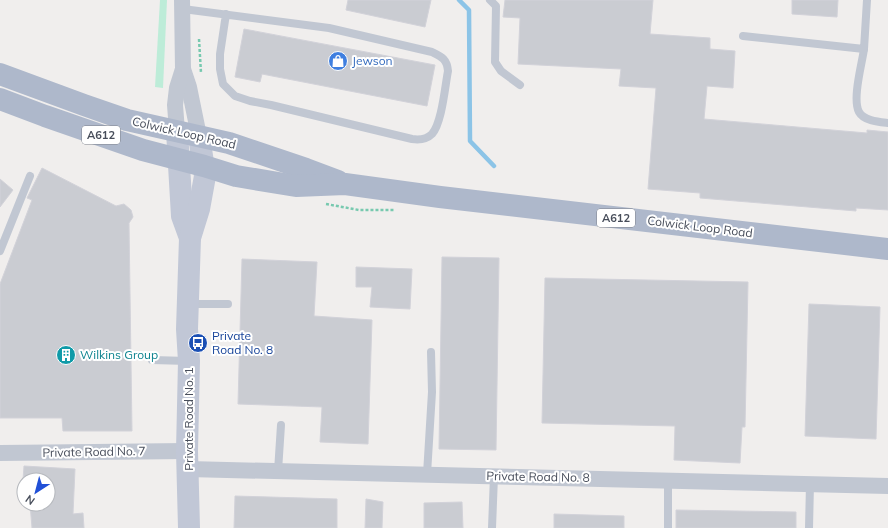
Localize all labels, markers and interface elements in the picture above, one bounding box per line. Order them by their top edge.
shop icon: Jewson [327,50,349,72]
place label: Jewson [352,53,393,68]
street label: Colwick Loop Road [131,113,237,152]
road number: A612 [82,126,120,144]
road number: A612 [597,209,635,227]
street label: Colwick Loop Road [647,213,754,240]
place label: Private Road No. 8 [212,328,273,357]
bus stop icon: Private Road No. 8 [187,332,209,354]
building icon: Wilkins Group [55,344,77,366]
place label: Wilkins Group [80,347,158,362]
street label: Private Road No. 1 [181,367,196,471]
street label: Private Road No. 7 [42,443,146,460]
street label: Private Road No. 8 [486,468,590,485]
north arrow [16,472,56,512]
text: N [23,492,38,508]

